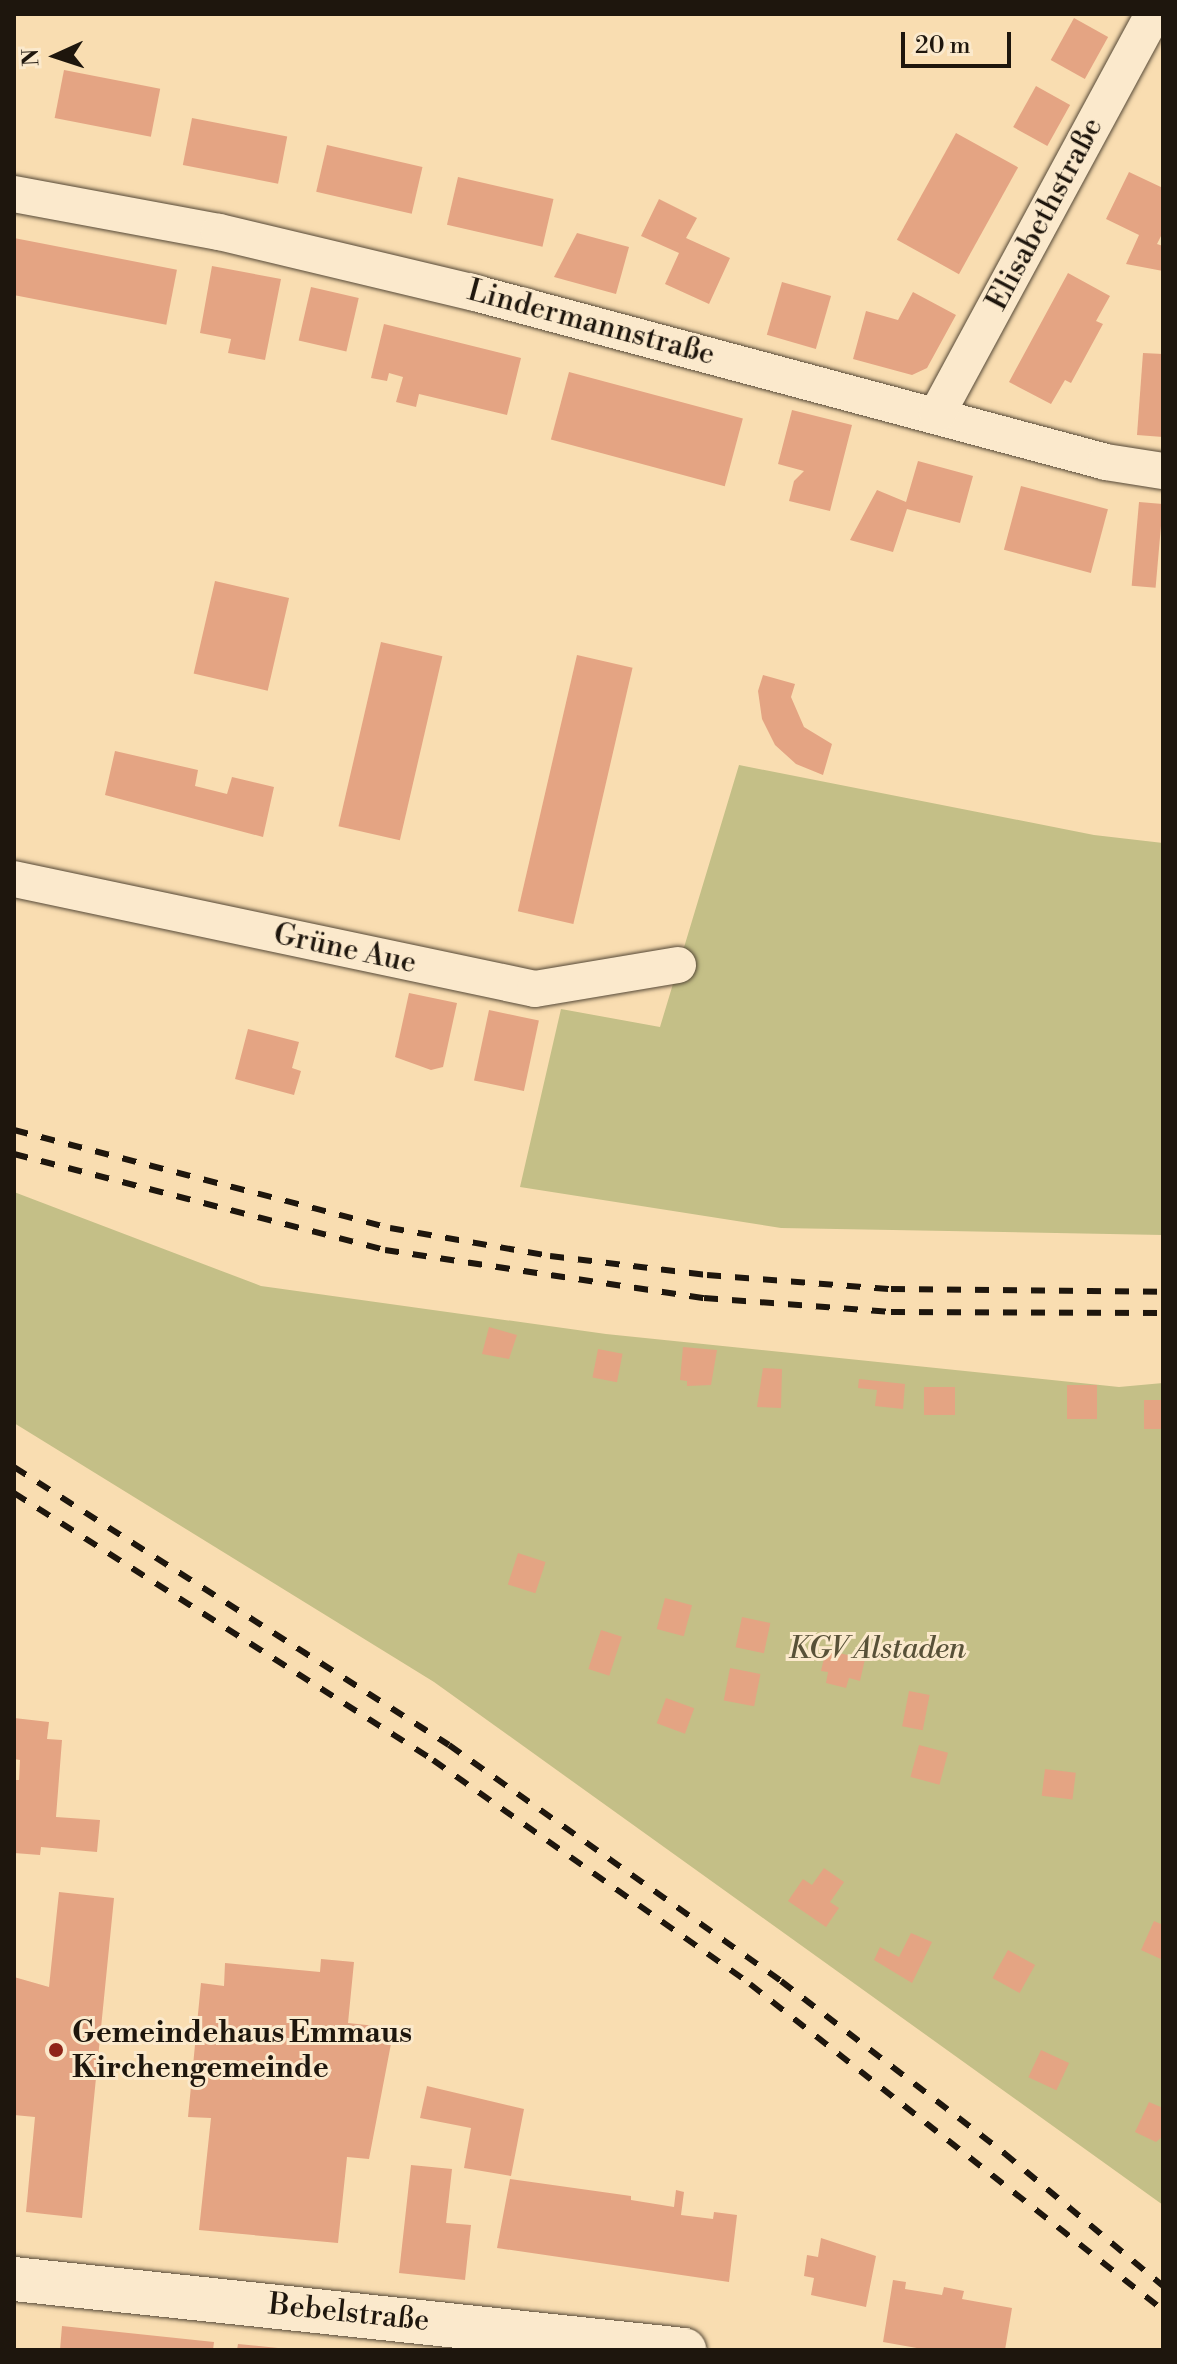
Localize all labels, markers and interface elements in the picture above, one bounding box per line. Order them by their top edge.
north arrow [16,16,96,96]
scale bar [905,16,1015,66]
text: 20 m [915,31,971,61]
text: N [18,48,45,67]
street label: Elisabethstraße [979,112,1111,316]
street label: Lindermannstraße [463,273,719,373]
street label: Grüne Aue [270,916,420,982]
park label: KGV Alstaden [788,1631,966,1667]
place label: Gemeindehaus Emmaus Kirchengemeinde [72,2015,412,2086]
marker: Gemeindehaus Emmaus Kirchengemeinde [47,2041,65,2059]
street label: Bebelstraße [267,2287,431,2339]

